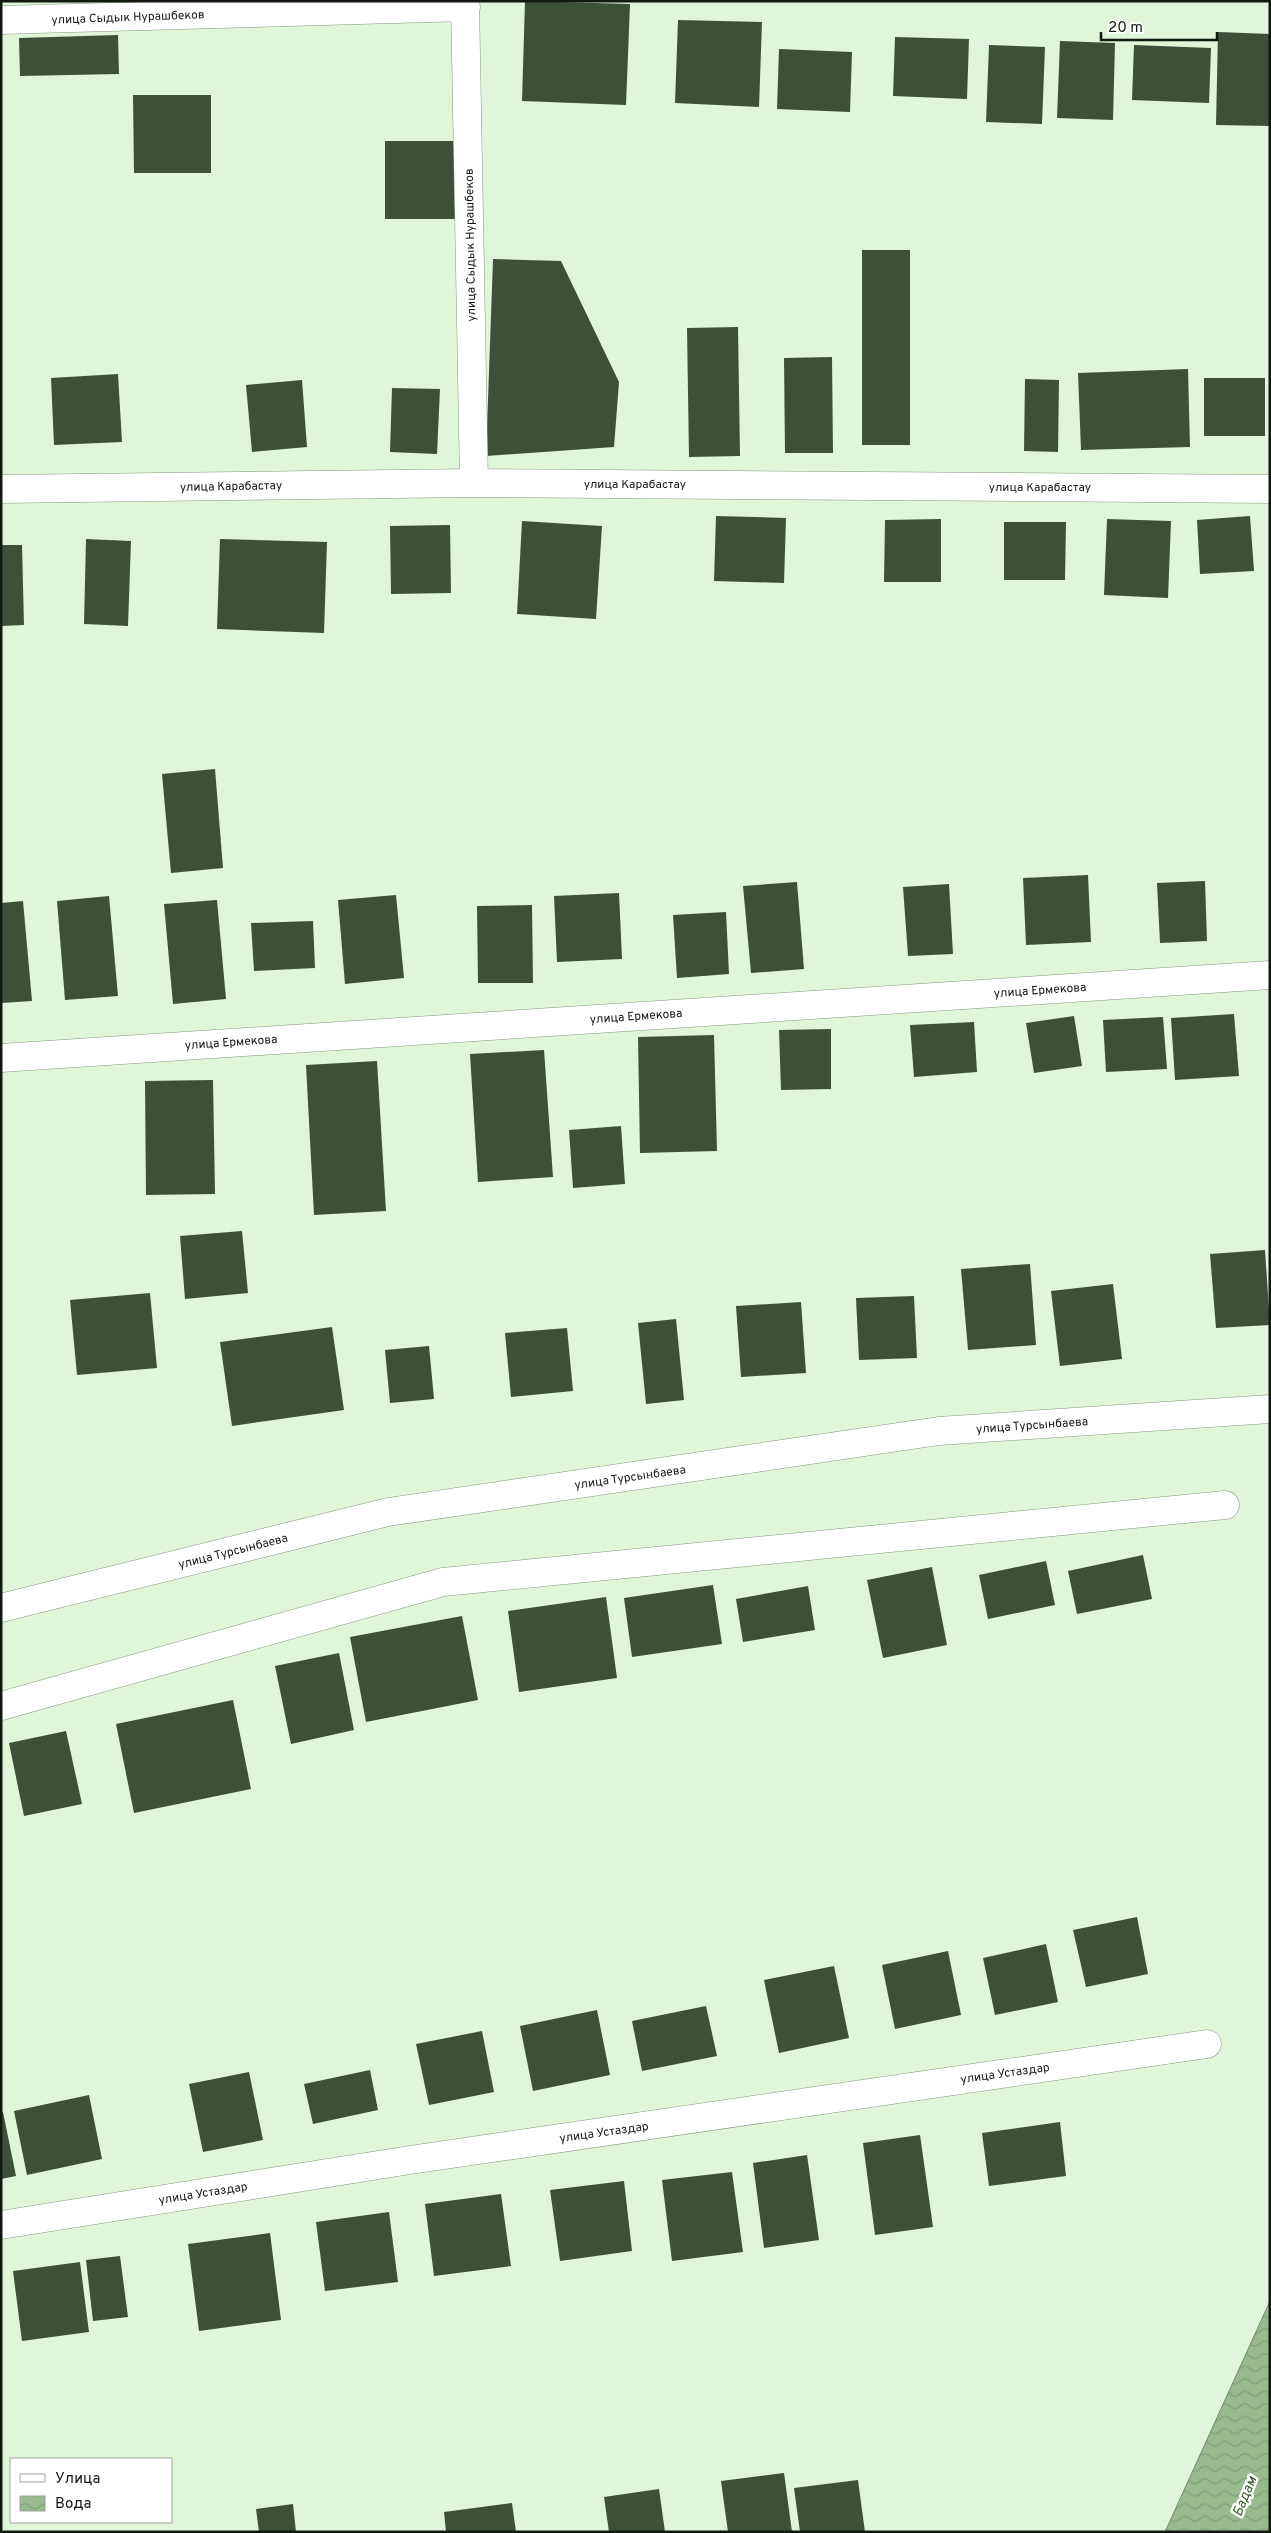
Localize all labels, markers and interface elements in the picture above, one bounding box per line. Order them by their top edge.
street label: улица Сыдык Нурашбеков [51,7,205,29]
scale bar [1101,10,1217,42]
text: 20 m [1108,19,1143,38]
street label: улица Сыдык Нурашбеков [462,168,480,322]
street label: улица Карабастау [584,477,686,493]
street label: улица Карабастау [180,478,282,496]
street label: улица Карабастау [989,480,1091,496]
street label: улица Ермекова [993,980,1087,1002]
street label: улица Ермекова [589,1006,683,1028]
street label: улица Ермекова [184,1032,278,1054]
street label: улица Турсынбаева [976,1414,1089,1438]
street label: улица Турсынбаева [573,1462,687,1494]
street label: улица Турсынбаева [177,1531,290,1573]
street label: улица Устаздар [960,2060,1051,2088]
street label: улица Устаздар [559,2119,650,2147]
street label: улица Устаздар [158,2179,249,2209]
legend [10,2458,172,2523]
text: Улица [55,2470,100,2489]
water label: Бадам [1230,2473,1261,2519]
text: Вода [55,2495,91,2514]

